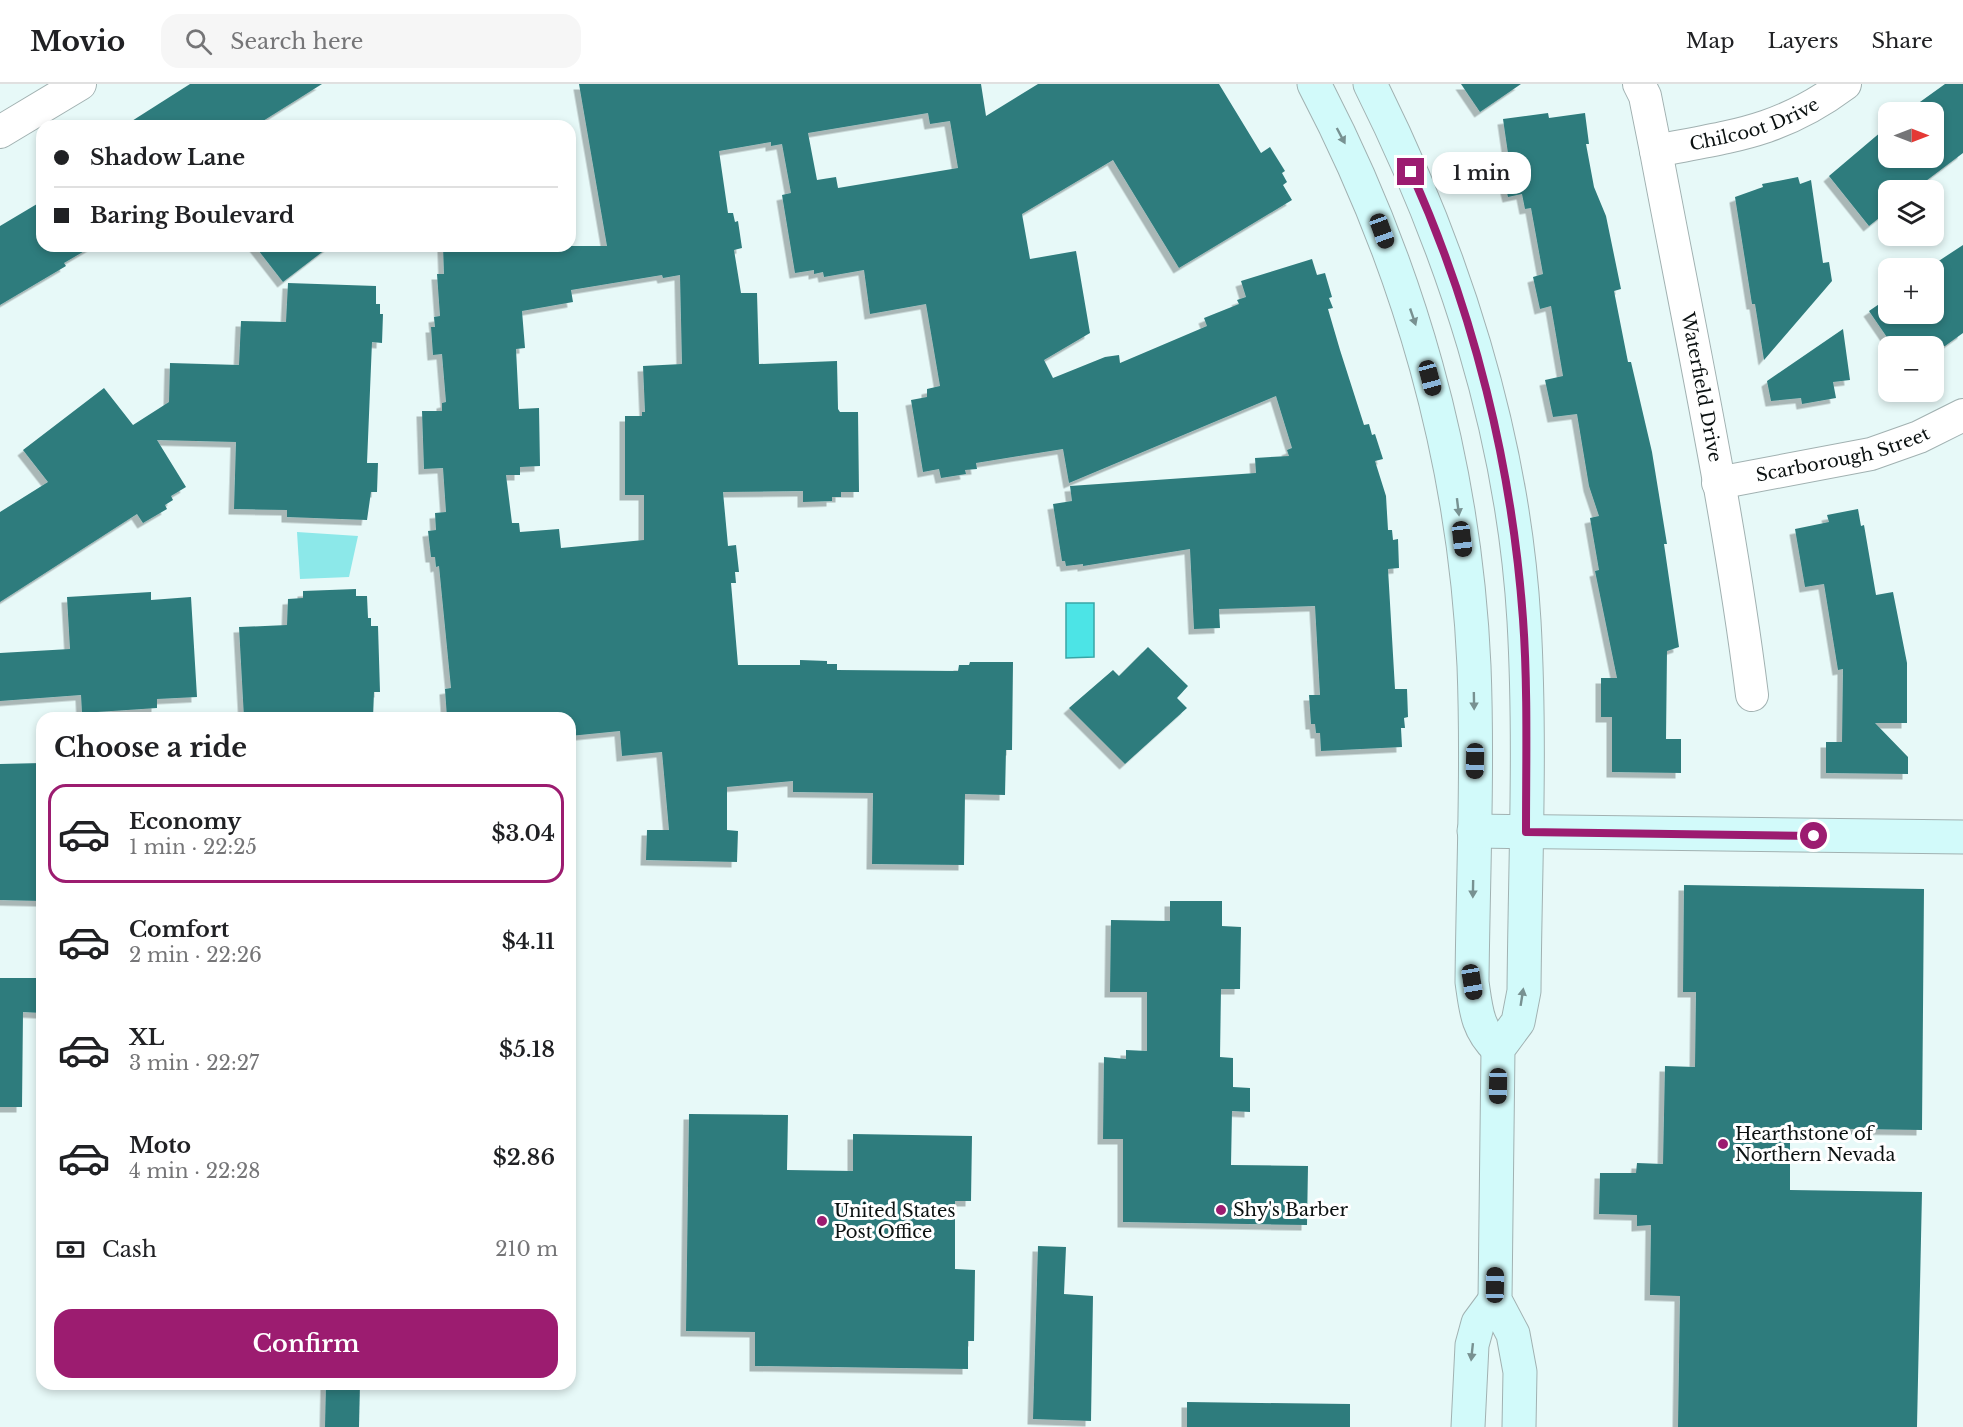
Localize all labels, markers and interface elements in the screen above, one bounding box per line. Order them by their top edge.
search box [161,14,581,68]
text: Movio [30,24,125,59]
icon: search [182,25,215,58]
text: Search here [230,28,363,55]
text: Map [1686,28,1735,54]
text: Layers [1768,28,1839,54]
text: Share [1872,28,1933,54]
street label: Chilcoot Drive [1688,93,1823,155]
north arrow [1878,102,1944,168]
map controls [1878,102,1944,402]
one-way arrow [1336,128,1346,145]
text: Shadow Lane [90,144,245,171]
callout: 1 min [1432,151,1531,193]
route end [1397,158,1424,185]
text: 1 min [1453,161,1510,185]
button: layers [1878,180,1944,246]
text: Baring Boulevard [90,202,294,229]
car [1367,211,1397,251]
button: + [1878,258,1944,324]
one-way arrow [1408,308,1418,326]
street label: Waterfield Drive [1676,309,1726,464]
button: − [1878,336,1944,402]
car [1417,358,1443,398]
street label: Scarborough Street [1754,422,1933,487]
one-way arrow [1453,497,1462,516]
car [1451,520,1473,558]
one-way arrow [1469,691,1479,710]
text: Choose a ride [54,731,247,764]
car [1466,743,1484,779]
icon: car [57,807,111,861]
text: Economy [129,808,241,835]
text: $3.04 [491,820,555,847]
route start [1800,822,1827,849]
text: 1 min · 22:25 [129,835,257,859]
one-way arrow [1468,880,1478,899]
icon: car [57,915,111,969]
text: Comfort [129,916,229,943]
text: $4.11 [502,928,555,955]
text: 2 min · 22:26 [129,943,262,967]
car [1460,963,1484,1001]
one-way arrow [1518,988,1527,1007]
icon: car [57,1023,111,1077]
text: XL [129,1024,164,1051]
text: $5.18 [499,1036,555,1063]
text: 3 min · 22:27 [129,1051,259,1075]
car [1489,1068,1507,1104]
place label: Hearthstone of Northern Nevada [1735,1123,1895,1166]
icon: car [57,1131,111,1185]
text: Moto [129,1132,191,1159]
marker: Hearthstone of Northern Nevada [1716,1137,1730,1151]
text: $2.86 [493,1144,555,1171]
text: 4 min · 22:28 [129,1159,260,1183]
place label: Shy's Barber [1233,1199,1349,1221]
place label: United States Post Office [834,1200,955,1243]
marker: Shy's Barber [1214,1203,1228,1217]
marker: United States Post Office [815,1214,829,1228]
icon: cash [54,1233,87,1266]
text: Cash [102,1236,157,1263]
text: 210 m [495,1237,558,1261]
car [1486,1267,1504,1303]
button: Confirm [54,1309,558,1378]
one-way arrow [1467,1343,1477,1362]

